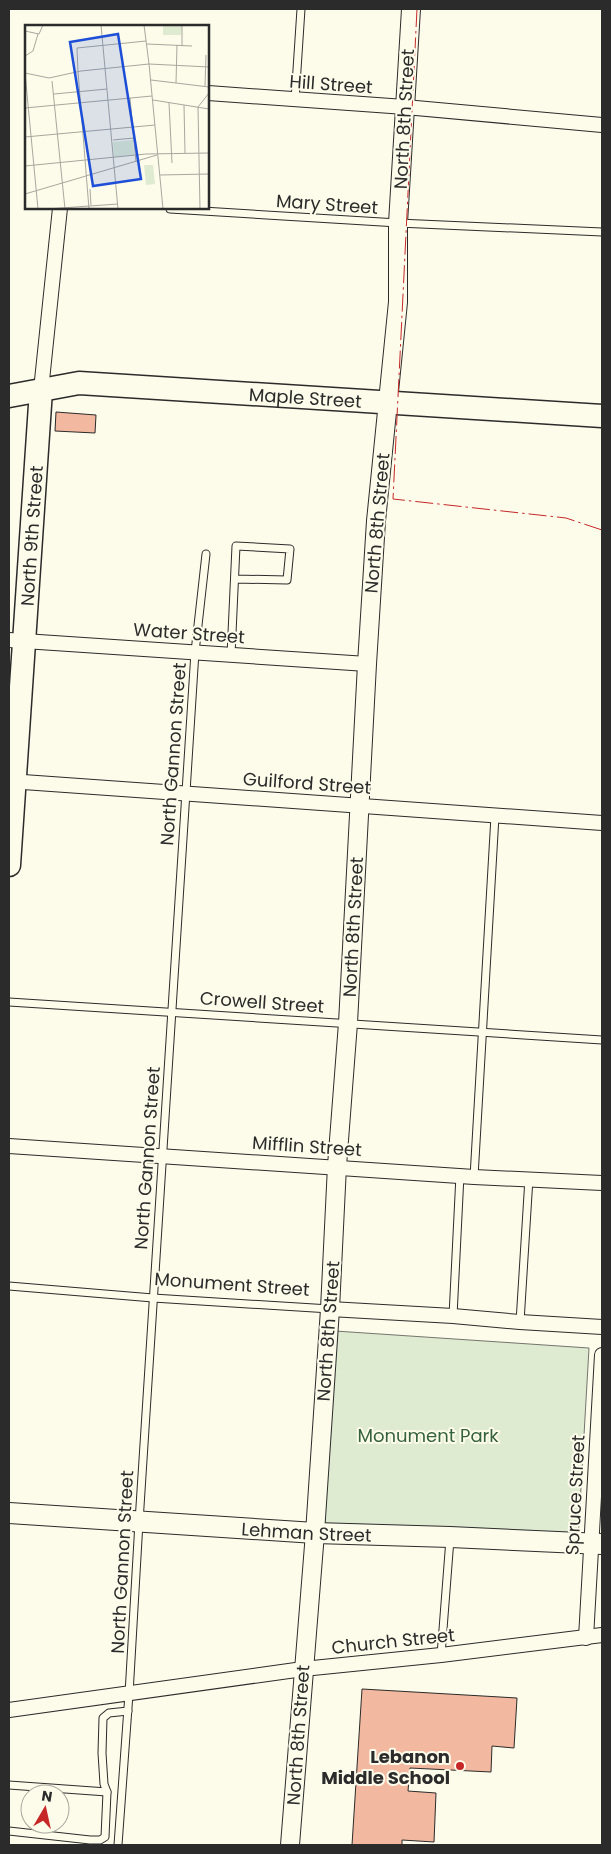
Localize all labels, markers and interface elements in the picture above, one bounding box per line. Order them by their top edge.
inset map [25,25,209,209]
street label: North 8th Street [388,48,420,190]
street label: Hill Street [289,69,373,99]
street label: Mary Street [275,188,379,220]
street label: Maple Street [248,381,363,413]
street label: North 8th Street [358,452,396,594]
street label: North 9th Street [14,465,48,607]
street label: Water Street [132,617,246,649]
street label: North Gannon Street [154,662,192,846]
street label: Guilford Street [242,766,372,800]
street label: North 8th Street [337,856,369,998]
street label: Crowell Street [199,985,325,1019]
street label: North Gannon Street [128,1066,166,1250]
street label: Mifflin Street [251,1130,363,1162]
street label: North 8th Street [311,1260,345,1402]
street label: Monument Street [154,1266,310,1302]
park label: Monument Park [357,1423,499,1448]
street label: Spruce Street [559,1434,591,1556]
street label: North Gannon Street [105,1470,139,1654]
street label: Lehman Street [241,1516,372,1547]
street label: Church Street [330,1622,456,1660]
street label: North 8th Street [281,1664,315,1806]
place label: Lebanon Middle School [321,1744,450,1790]
marker: Lebanon Middle School [454,1760,466,1772]
north arrow [20,1784,70,1834]
text: N [40,1785,54,1807]

